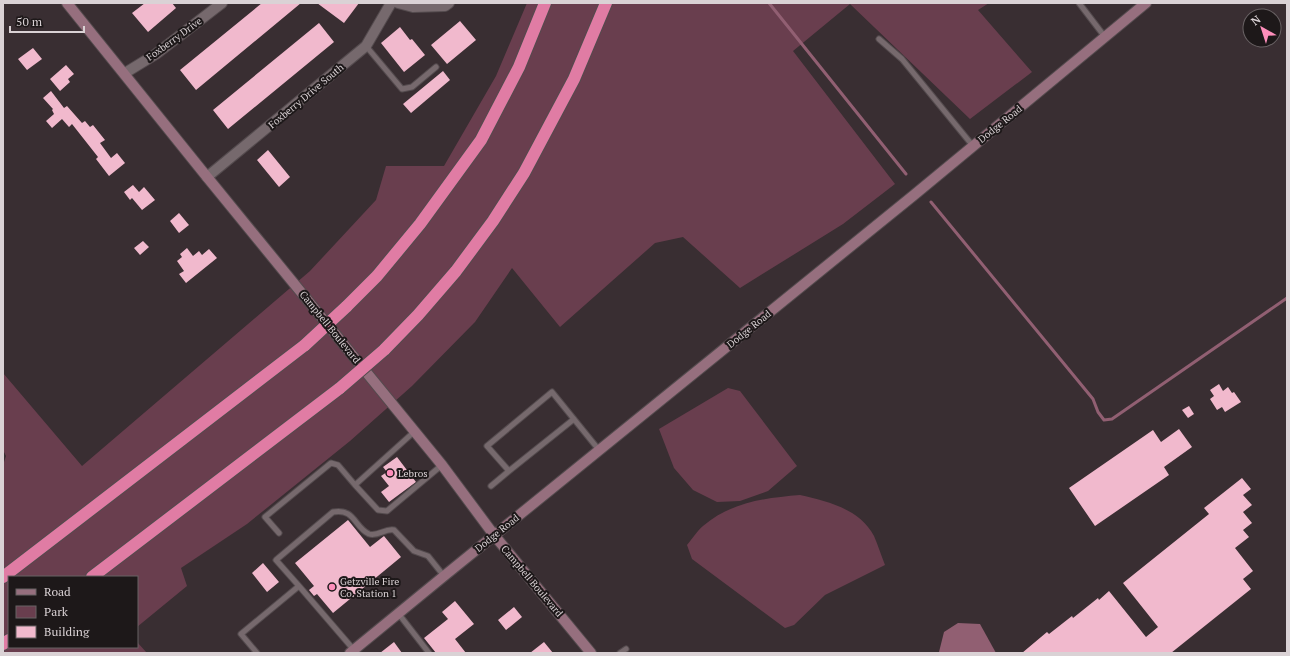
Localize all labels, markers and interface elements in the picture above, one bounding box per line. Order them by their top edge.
scale bar [10,8,84,34]
north arrow [1242,8,1282,48]
text: N [1248,12,1264,28]
text: 50 m [16,14,43,29]
street label: Foxberry Drive [144,14,204,64]
street label: Foxberry Drive South [266,61,346,131]
street label: Dodge Road [975,102,1025,146]
street label: Campbell Boulevard [297,288,363,366]
street label: Dodge Road [724,307,774,351]
place label: Lebros [398,467,428,480]
marker: Lebros [385,468,395,478]
street label: Dodge Road [472,511,522,555]
street label: Campbell Boulevard [498,543,566,620]
place label: Getzville Fire Co. Station 1 [340,575,399,600]
legend [8,576,138,648]
marker: Getzville Fire Co. Station 1 [327,582,337,592]
text: Road [44,584,71,599]
text: Park [44,604,69,619]
text: Building [44,624,90,639]

